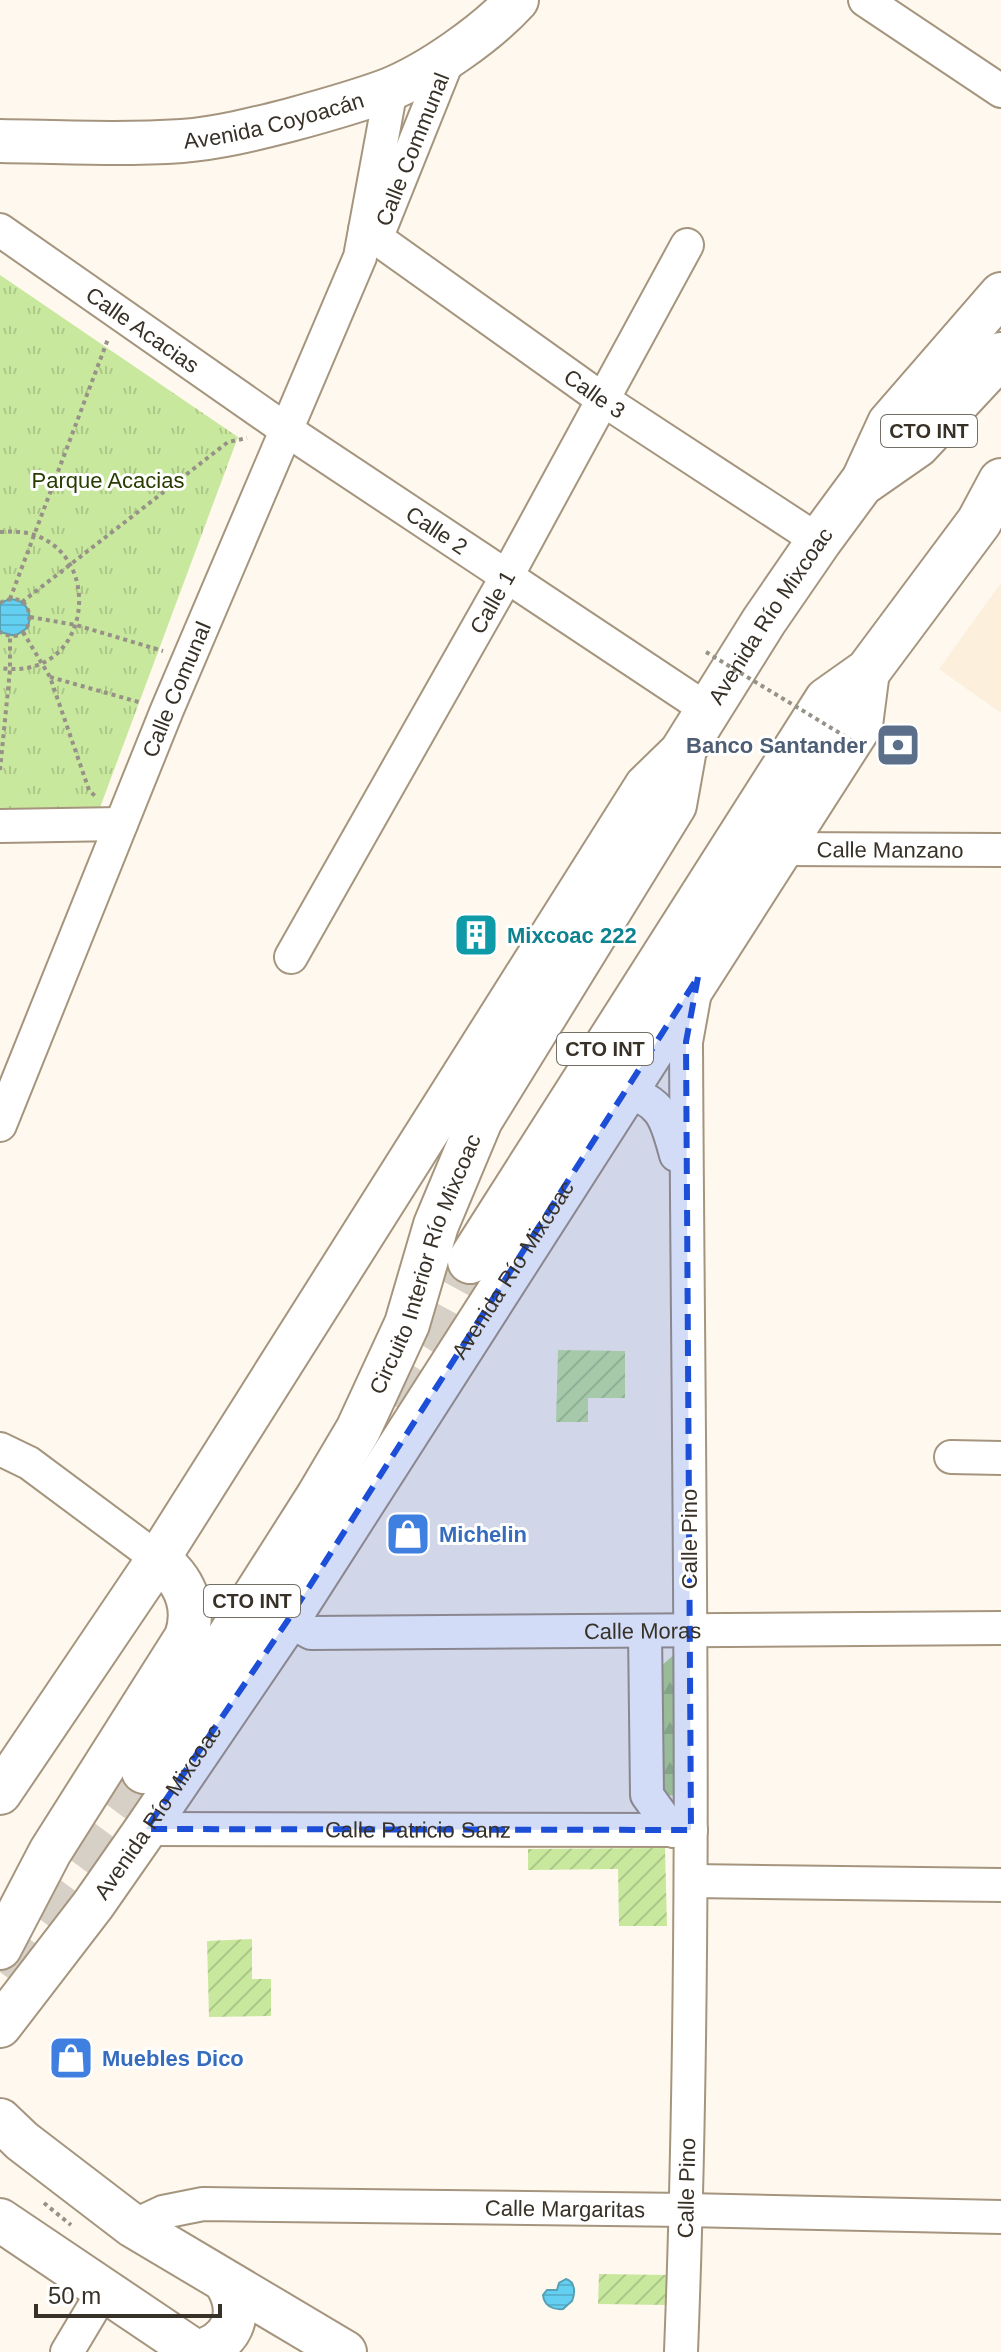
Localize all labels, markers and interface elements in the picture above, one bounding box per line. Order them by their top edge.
street label: Calle Communal [371,69,454,230]
street label: Avenida Coyoacán [182,87,367,154]
street label: Calle Acacias [81,282,204,378]
street label: Calle 3 [559,364,630,424]
road number: CTO INT [881,415,977,447]
park label: Parque Acacias [32,468,184,493]
street label: Calle 2 [401,501,472,560]
street label: Avenida Río Mixcoac [703,523,838,709]
street label: Calle 1 [465,566,520,638]
street label: Calle Comunal [137,618,216,761]
bank icon: Banco Santander [874,721,922,769]
place label: Banco Santander [686,733,867,758]
street label: Calle Manzano [817,837,963,863]
building icon: Mixcoac 222 [452,911,500,959]
place label: Mixcoac 222 [507,923,637,948]
road number: CTO INT [557,1033,653,1065]
street label: Circuito Interior Río Mixcoac [364,1130,486,1398]
street label: Avenida Río Mixcoac [447,1176,579,1364]
street label: Calle Pino [677,1489,702,1589]
shop icon: Michelin [384,1510,432,1558]
place label: Michelin [439,1522,527,1547]
road number: CTO INT [204,1585,300,1617]
street label: Calle Moras [584,1618,701,1644]
street label: Avenida Río Mixcoac [89,1720,226,1904]
street label: Calle Patricio Sanz [325,1817,511,1843]
shop icon: Muebles Dico [47,2034,95,2082]
place label: Muebles Dico [102,2046,244,2071]
street label: Calle Pino [673,2138,700,2239]
street label: Calle Margaritas [485,2195,645,2222]
scale bar [36,2268,220,2318]
text: 50 m [48,2282,101,2309]

